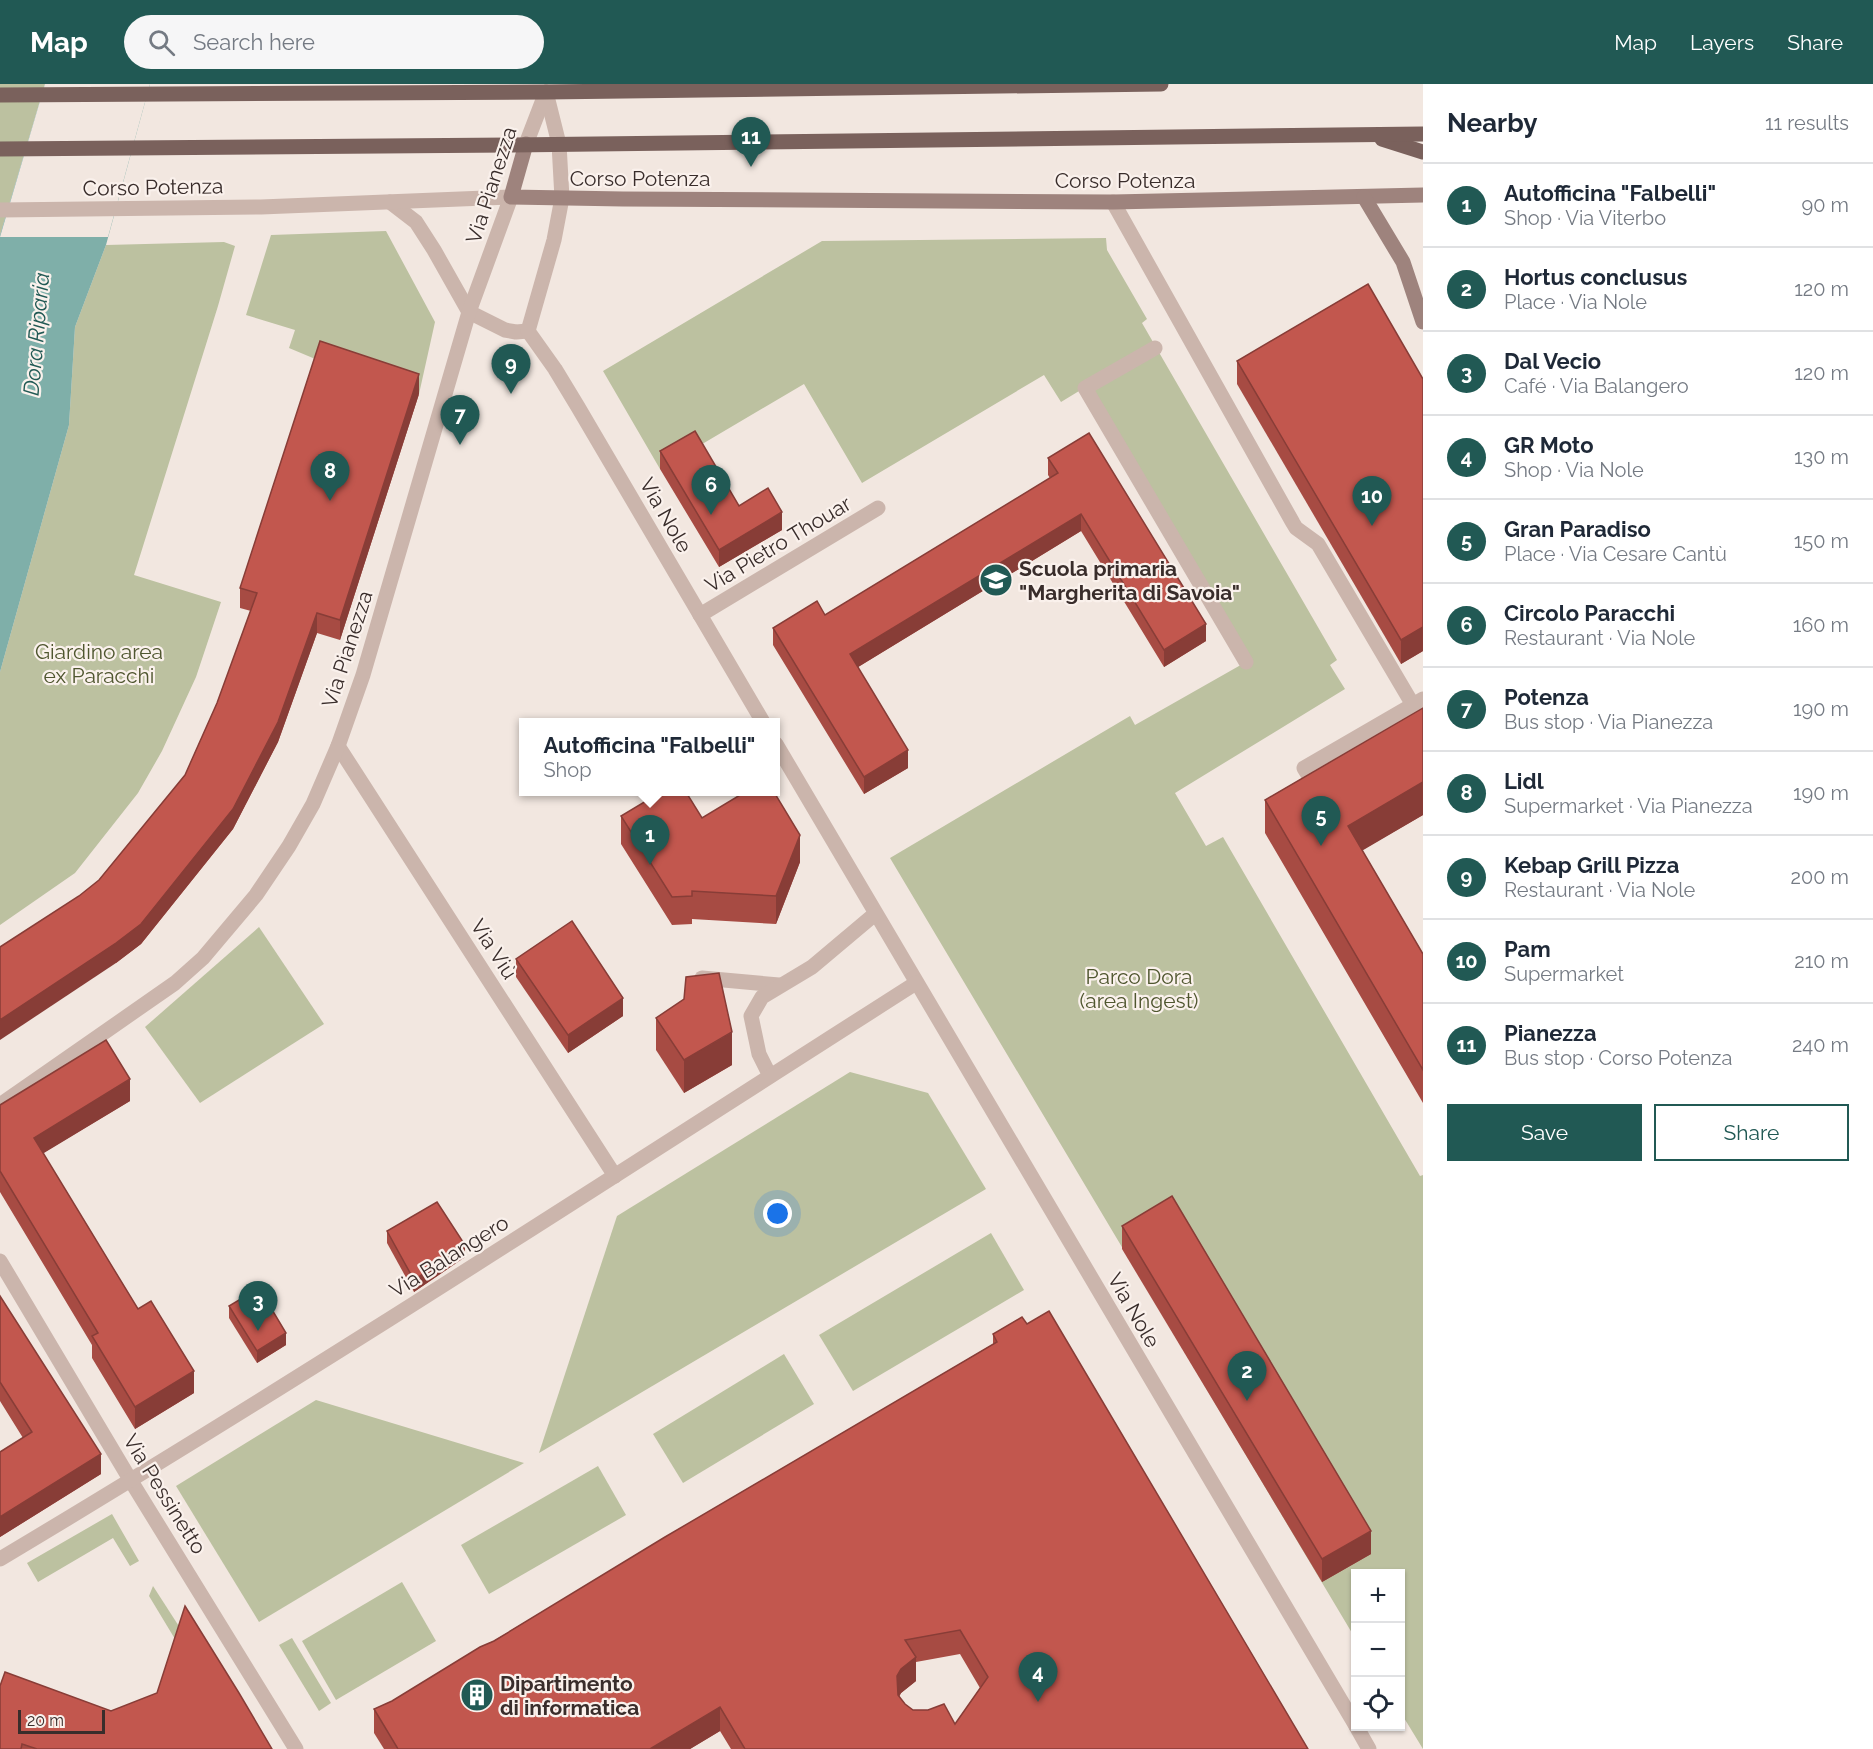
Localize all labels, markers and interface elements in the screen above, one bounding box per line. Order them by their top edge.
search box [124,15,544,69]
text: Map [30,26,88,59]
icon: search [145,26,178,59]
text: Search here [193,29,315,55]
text: Map [1614,30,1657,55]
text: Layers [1690,30,1754,55]
text: Share [1787,30,1843,55]
text: Nearby [1447,108,1537,138]
text: 11 results [1765,111,1849,135]
pin: 11 [732,118,771,167]
street label: Via Pianezza [460,123,522,247]
street label: Corso Potenza [570,166,710,191]
street label: Corso Potenza [1055,168,1195,193]
street label: Corso Potenza [82,173,224,201]
text: Autofficina "Falbelli" [1504,180,1716,206]
text: 1 [1462,193,1471,217]
text: 90 m [1802,193,1849,217]
text: Shop · Via Viterbo [1504,206,1666,230]
text: Hortus conclusus [1504,264,1687,290]
water label: Dora Riparia [18,271,54,397]
text: 2 [1461,277,1472,301]
text: 120 m [1794,277,1849,301]
text: Place · Via Nole [1504,290,1647,314]
pin: 9 [492,344,530,394]
text: Dal Vecio [1504,348,1601,374]
text: 3 [1461,361,1472,385]
text: 120 m [1794,361,1849,385]
text: Café · Via Balangero [1504,374,1689,398]
pin: 7 [440,396,480,445]
text: GR Moto [1504,432,1593,458]
text: 4 [1461,445,1472,469]
text: 130 m [1794,445,1849,469]
pin: 8 [310,452,350,501]
text: Shop · Via Nole [1504,458,1644,482]
pin: 6 [692,466,730,515]
street label: Via Nole [635,473,697,557]
pin: 10 [1352,476,1392,526]
street label: Via Pietro Thouar [701,490,856,597]
text: Gran Paradiso [1504,516,1651,542]
text: 5 [1461,529,1472,553]
text: 150 m [1794,529,1849,553]
text: Place · Via Cesare Cantù [1504,542,1727,566]
place label: Scuola primaria "Margherita di Savoia" [1019,556,1240,605]
school or university icon: Scuola primaria "Margherita di Savoia" [978,562,1014,598]
street label: Via Pianezza [316,587,378,711]
text: Circolo Paracchi [1504,600,1675,626]
text: 6 [1460,613,1473,637]
text: 160 m [1793,613,1849,637]
text: Restaurant · Via Nole [1504,626,1695,650]
park label: Giardino area ex Paracchi [35,639,163,688]
text: Potenza [1504,684,1589,710]
text: 7 [1461,697,1472,721]
text: 190 m [1793,697,1849,721]
text: Bus stop · Via Pianezza [1504,710,1713,734]
popup [519,718,780,796]
text: Autofficina "Falbelli" [543,732,756,758]
text: Shop [543,758,592,782]
text: Lidl [1504,768,1544,794]
text: 8 [1460,781,1473,805]
text: 190 m [1793,781,1849,805]
text: Supermarket · Via Pianezza [1504,794,1753,818]
pin: 5 [1302,796,1340,846]
pin: 1 [630,816,670,865]
text: Kebap Grill Pizza [1504,852,1679,878]
text: 9 [1461,865,1472,889]
text: 200 m [1791,865,1849,889]
text: Restaurant · Via Nole [1504,878,1695,902]
street label: Via Viù [465,914,523,984]
text: Pam [1504,936,1551,962]
text: 10 [1455,949,1478,973]
text: 210 m [1794,949,1849,973]
text: Supermarket [1504,962,1624,986]
park label: Parco Dora (area Ingest) [1080,964,1198,1013]
text: Pianezza [1504,1020,1597,1046]
text: 11 [1457,1033,1476,1057]
text: 240 m [1792,1033,1849,1057]
text: Bus stop · Corso Potenza [1504,1046,1732,1070]
button: Save [1447,1104,1642,1161]
button: Share [1654,1104,1849,1161]
your location [763,1199,792,1228]
street label: Via Balangero [385,1210,513,1302]
street label: Via Nole [1103,1268,1165,1352]
pin: 3 [238,1282,278,1331]
pin: 2 [1228,1352,1266,1401]
street label: Via Pessinetto [118,1429,212,1559]
map controls [1351,1569,1405,1731]
button: + [1351,1569,1405,1623]
button: − [1351,1623,1405,1677]
pin: 4 [1018,1652,1058,1702]
place label: Dipartimento di informatica [500,1671,639,1720]
building icon: Dipartimento di informatica [459,1677,495,1713]
button: locate [1351,1677,1405,1731]
scale bar [18,1707,105,1734]
text: 20 m [27,1711,64,1730]

